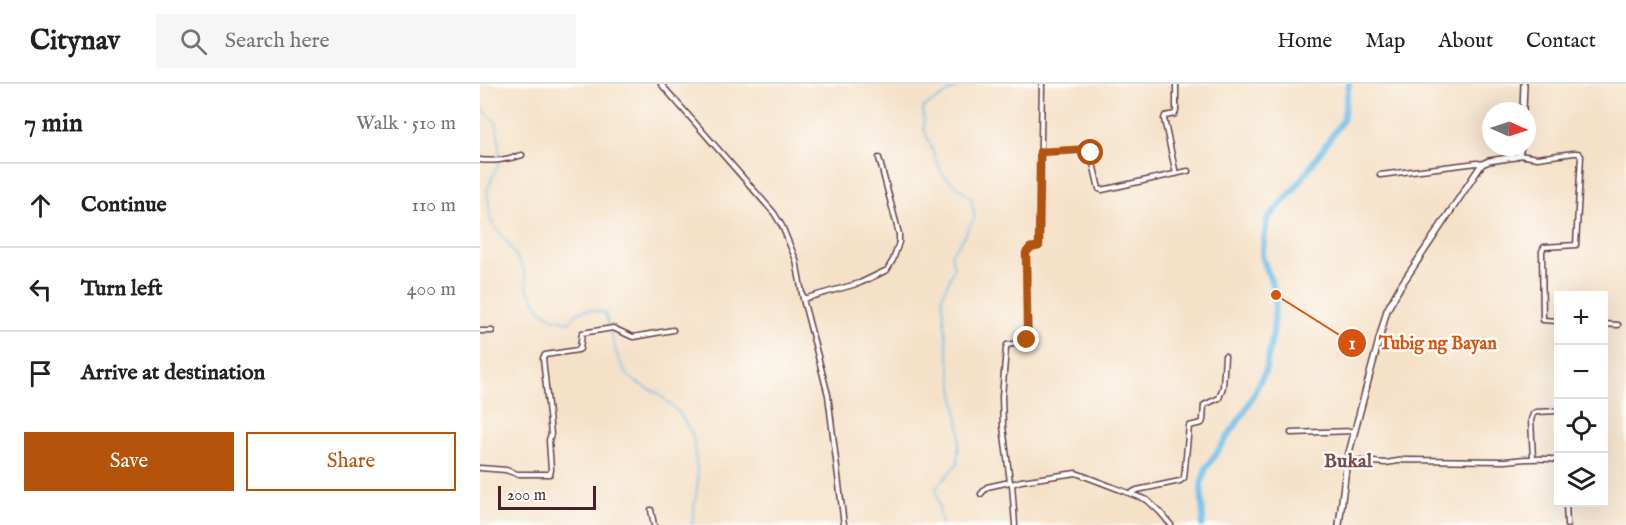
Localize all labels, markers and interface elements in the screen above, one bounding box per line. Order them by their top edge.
search box [156,14,576,68]
text: Citynav [30,24,120,59]
icon: search [177,25,210,58]
text: Search here [225,27,330,55]
text: Home [1277,28,1332,55]
text: Map [1365,28,1405,55]
text: About [1438,28,1493,55]
text: Contact [1526,28,1596,55]
north arrow [1482,102,1536,156]
text: 7 min [24,107,83,140]
text: Walk · 510 m [356,111,456,136]
route start [1077,139,1103,165]
icon: ahead [24,189,57,222]
text: Continue [81,191,167,219]
text: 110 m [412,193,456,218]
icon: left [24,273,57,306]
text: Turn left [81,275,163,303]
text: 400 m [407,277,456,302]
map controls [1554,291,1608,507]
button: + [1554,291,1608,345]
callout: Tubig ng Bayan [1337,325,1509,361]
route end [1013,326,1039,352]
text: 1 [1349,333,1356,356]
text: Tubig ng Bayan [1378,333,1497,356]
button: − [1554,345,1608,399]
icon: arrive [24,357,57,390]
text: Arrive at destination [81,359,265,387]
button: locate [1554,399,1608,453]
button: Save [24,432,234,491]
button: Share [246,432,456,491]
district label: Bukal [1324,449,1373,474]
button: layers [1554,453,1608,507]
scale bar [498,483,596,510]
text: 200 m [507,486,546,506]

